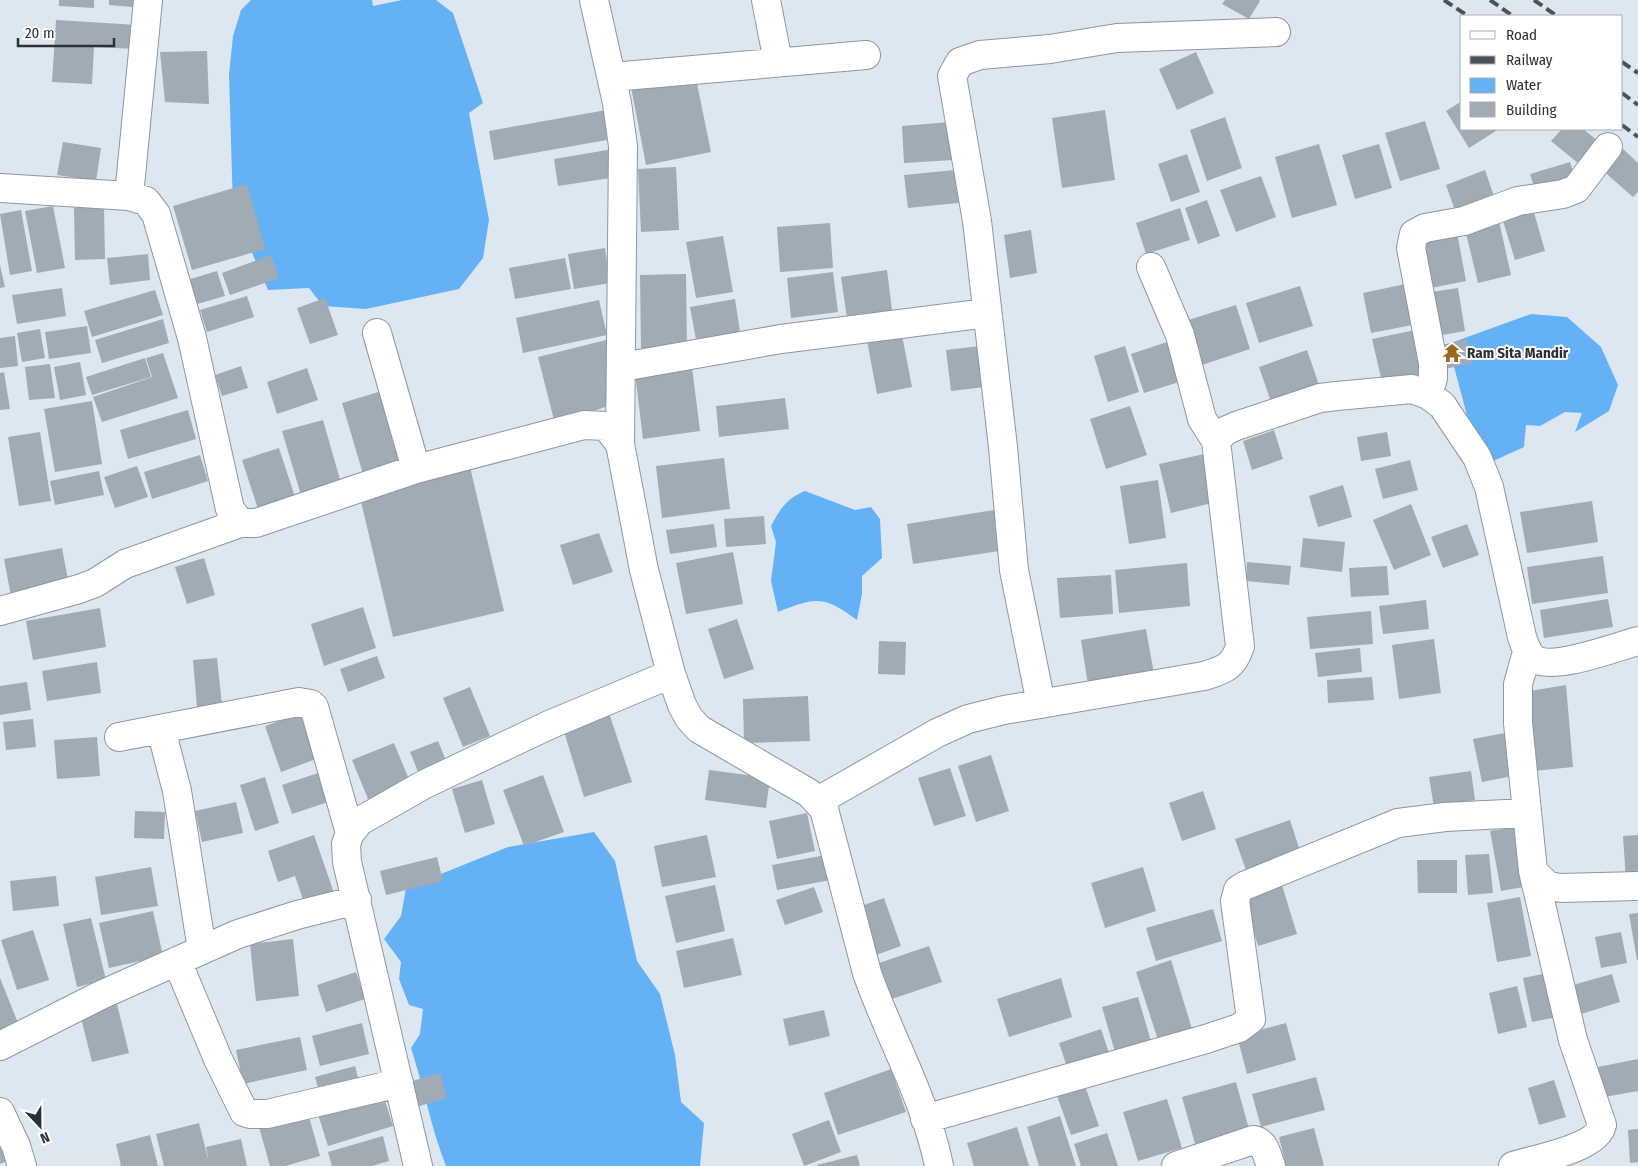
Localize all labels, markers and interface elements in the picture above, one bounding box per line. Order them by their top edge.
scale bar [18,15,114,47]
legend [1460,15,1623,130]
text: 20 m [25,24,55,42]
text: Road [1506,26,1537,44]
text: Railway [1506,51,1553,69]
text: Water [1506,76,1542,94]
text: Building [1506,101,1557,119]
temple icon: Ram Sita Mandir [1441,342,1463,364]
place label: Ram Sita Mandir [1467,344,1569,362]
north arrow [15,1101,65,1151]
text: N [38,1128,52,1147]

